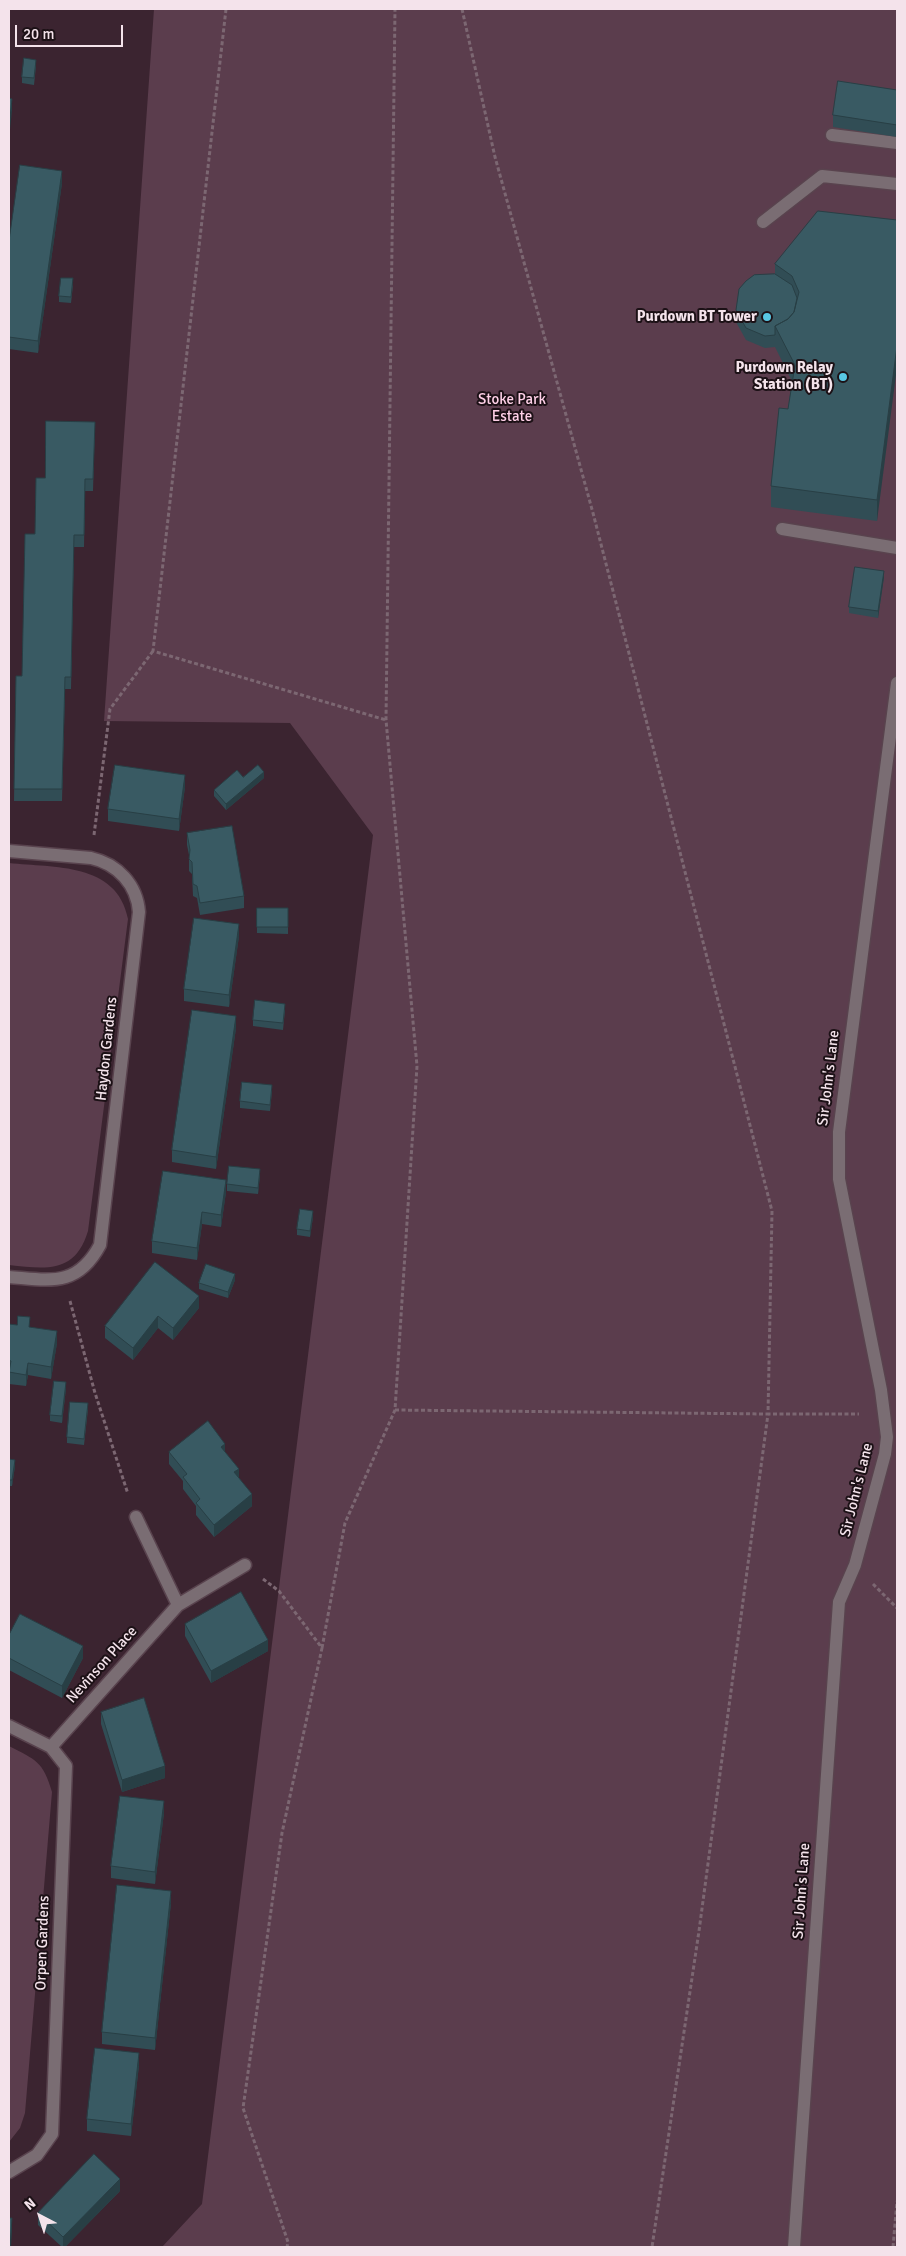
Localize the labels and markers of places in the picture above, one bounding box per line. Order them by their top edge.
place label: Purdown BT Tower [637,308,757,326]
marker: Purdown BT Tower [761,311,773,323]
place label: Purdown Relay Station (BT) [735,359,833,394]
marker: Purdown Relay Station (BT) [837,371,849,383]

